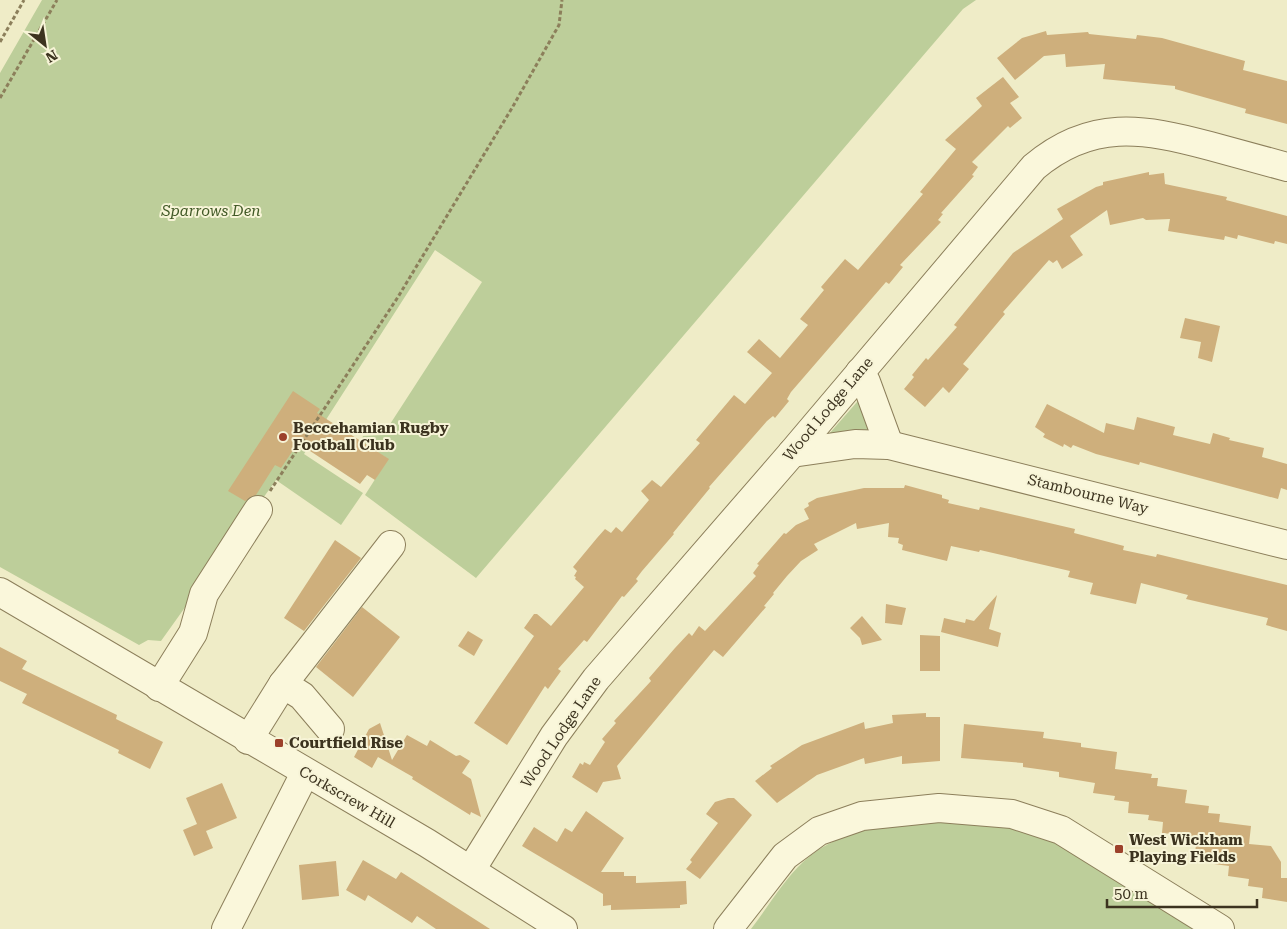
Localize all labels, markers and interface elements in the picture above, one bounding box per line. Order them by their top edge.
north arrow [20,20,70,70]
text: N [43,47,60,66]
park label: Sparrows Den [160,202,261,220]
street label: Wood Lodge Lane [779,353,877,465]
place label: Beccehamian Rugby Football Club [293,419,449,454]
marker: Beccehamian Rugby Football Club [277,431,289,443]
street label: Stambourne Way [1026,470,1150,518]
street label: Wood Lodge Lane [517,673,605,791]
place label: Courtfield Rise [289,734,403,752]
marker: Courtfield Rise [273,737,285,749]
street label: Corkscrew Hill [296,762,399,832]
place label: West Wickham Playing Fields [1129,831,1243,866]
marker: West Wickham Playing Fields [1113,843,1125,855]
scale bar [1107,876,1257,908]
text: 50 m [1114,885,1149,903]

